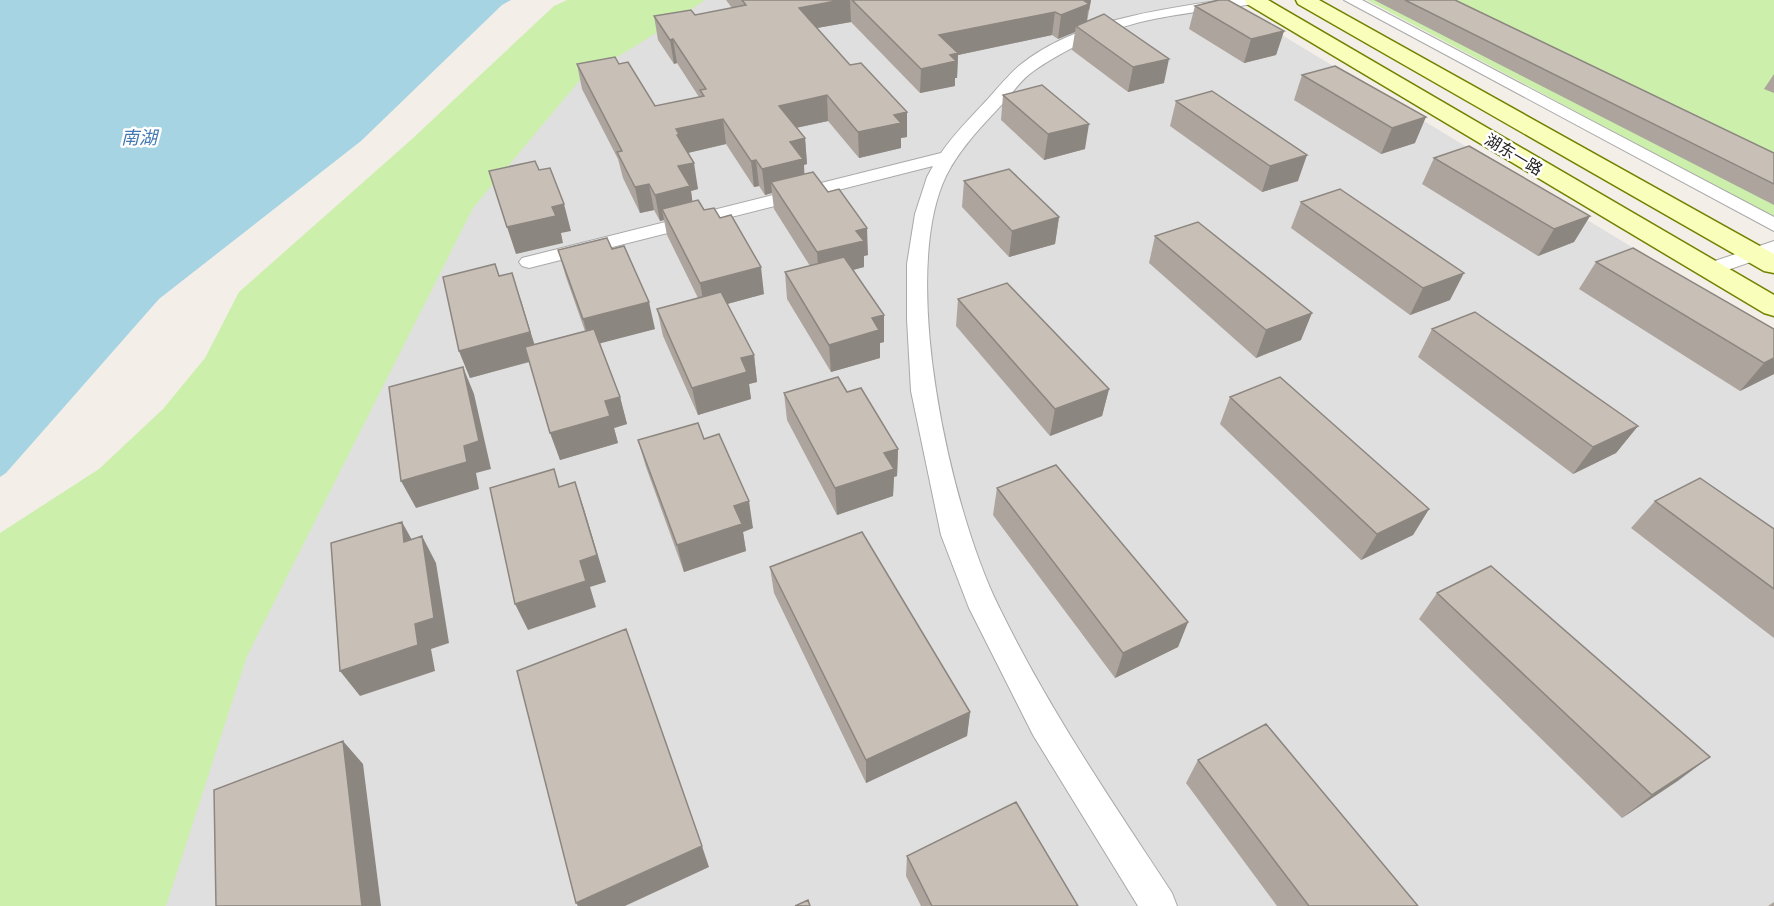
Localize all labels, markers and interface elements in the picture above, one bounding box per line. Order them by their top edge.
water label: 南湖 [121,126,160,149]
street label: 湖东一路 [1481,129,1547,179]

